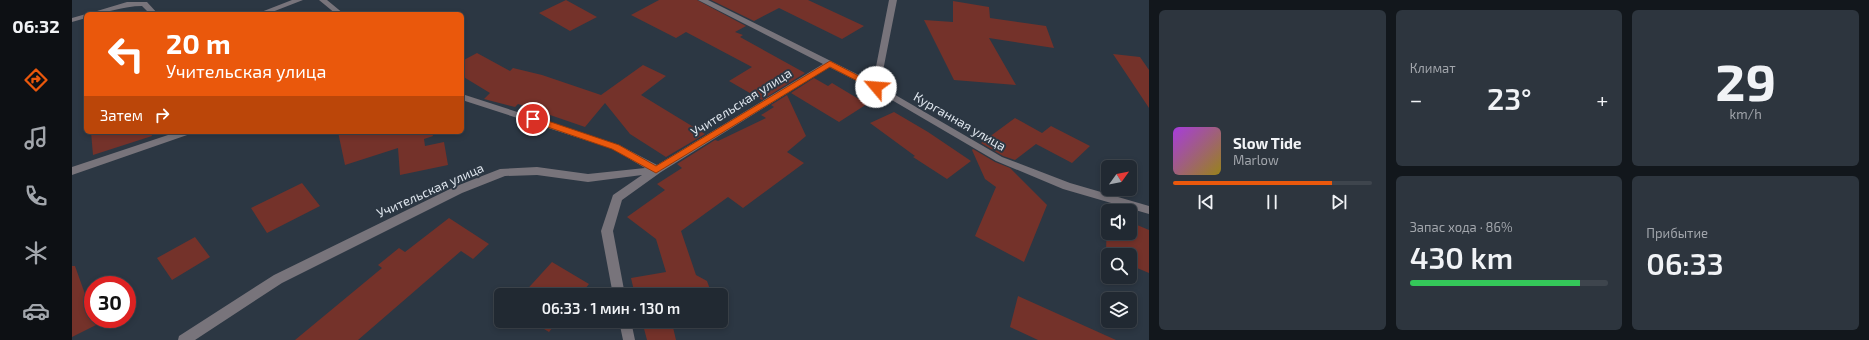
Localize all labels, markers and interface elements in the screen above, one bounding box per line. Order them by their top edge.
text: 06:32 [12,15,60,37]
text: 20 m [166,26,231,60]
icon: left [100,28,152,80]
text: 29 [1715,49,1776,111]
text: Учительская улица [166,60,326,82]
text: Климат [1410,60,1456,76]
street label: Учительская улица [688,65,794,139]
icon: directions [22,66,50,94]
position arrow [855,66,897,108]
text: 23° [1487,80,1532,116]
text: − [1410,86,1423,112]
text: + [1596,86,1608,112]
street label: Курганная улица [911,88,1009,154]
pin [516,102,550,136]
icon: right [151,104,173,126]
text: Затем [100,106,143,124]
text: km/h [1730,106,1762,122]
icon: arrive [522,108,544,130]
icon: music [22,124,50,152]
text: Slow Tide [1233,134,1301,152]
text: Marlow [1233,152,1279,168]
street label: Учительская улица [374,159,486,221]
north arrow [1101,160,1137,196]
map controls [1101,160,1137,328]
icon: phone [22,182,50,210]
icon: previous [1195,191,1217,213]
icon: pause [1261,191,1283,213]
icon: next [1328,191,1350,213]
button: sound [1101,204,1137,240]
text: Запас хода · 86% [1410,219,1513,235]
text: Прибытие [1646,225,1708,241]
icon: climate [22,239,50,267]
text: 430 km [1410,239,1513,275]
text: 06:33 [1646,245,1724,281]
button: search [1101,248,1137,284]
speed limit sign: 30 [84,276,136,328]
button: layers [1101,292,1137,328]
icon: car [22,297,50,325]
text: 06:33 · 1 мин · 130 m [542,299,680,317]

